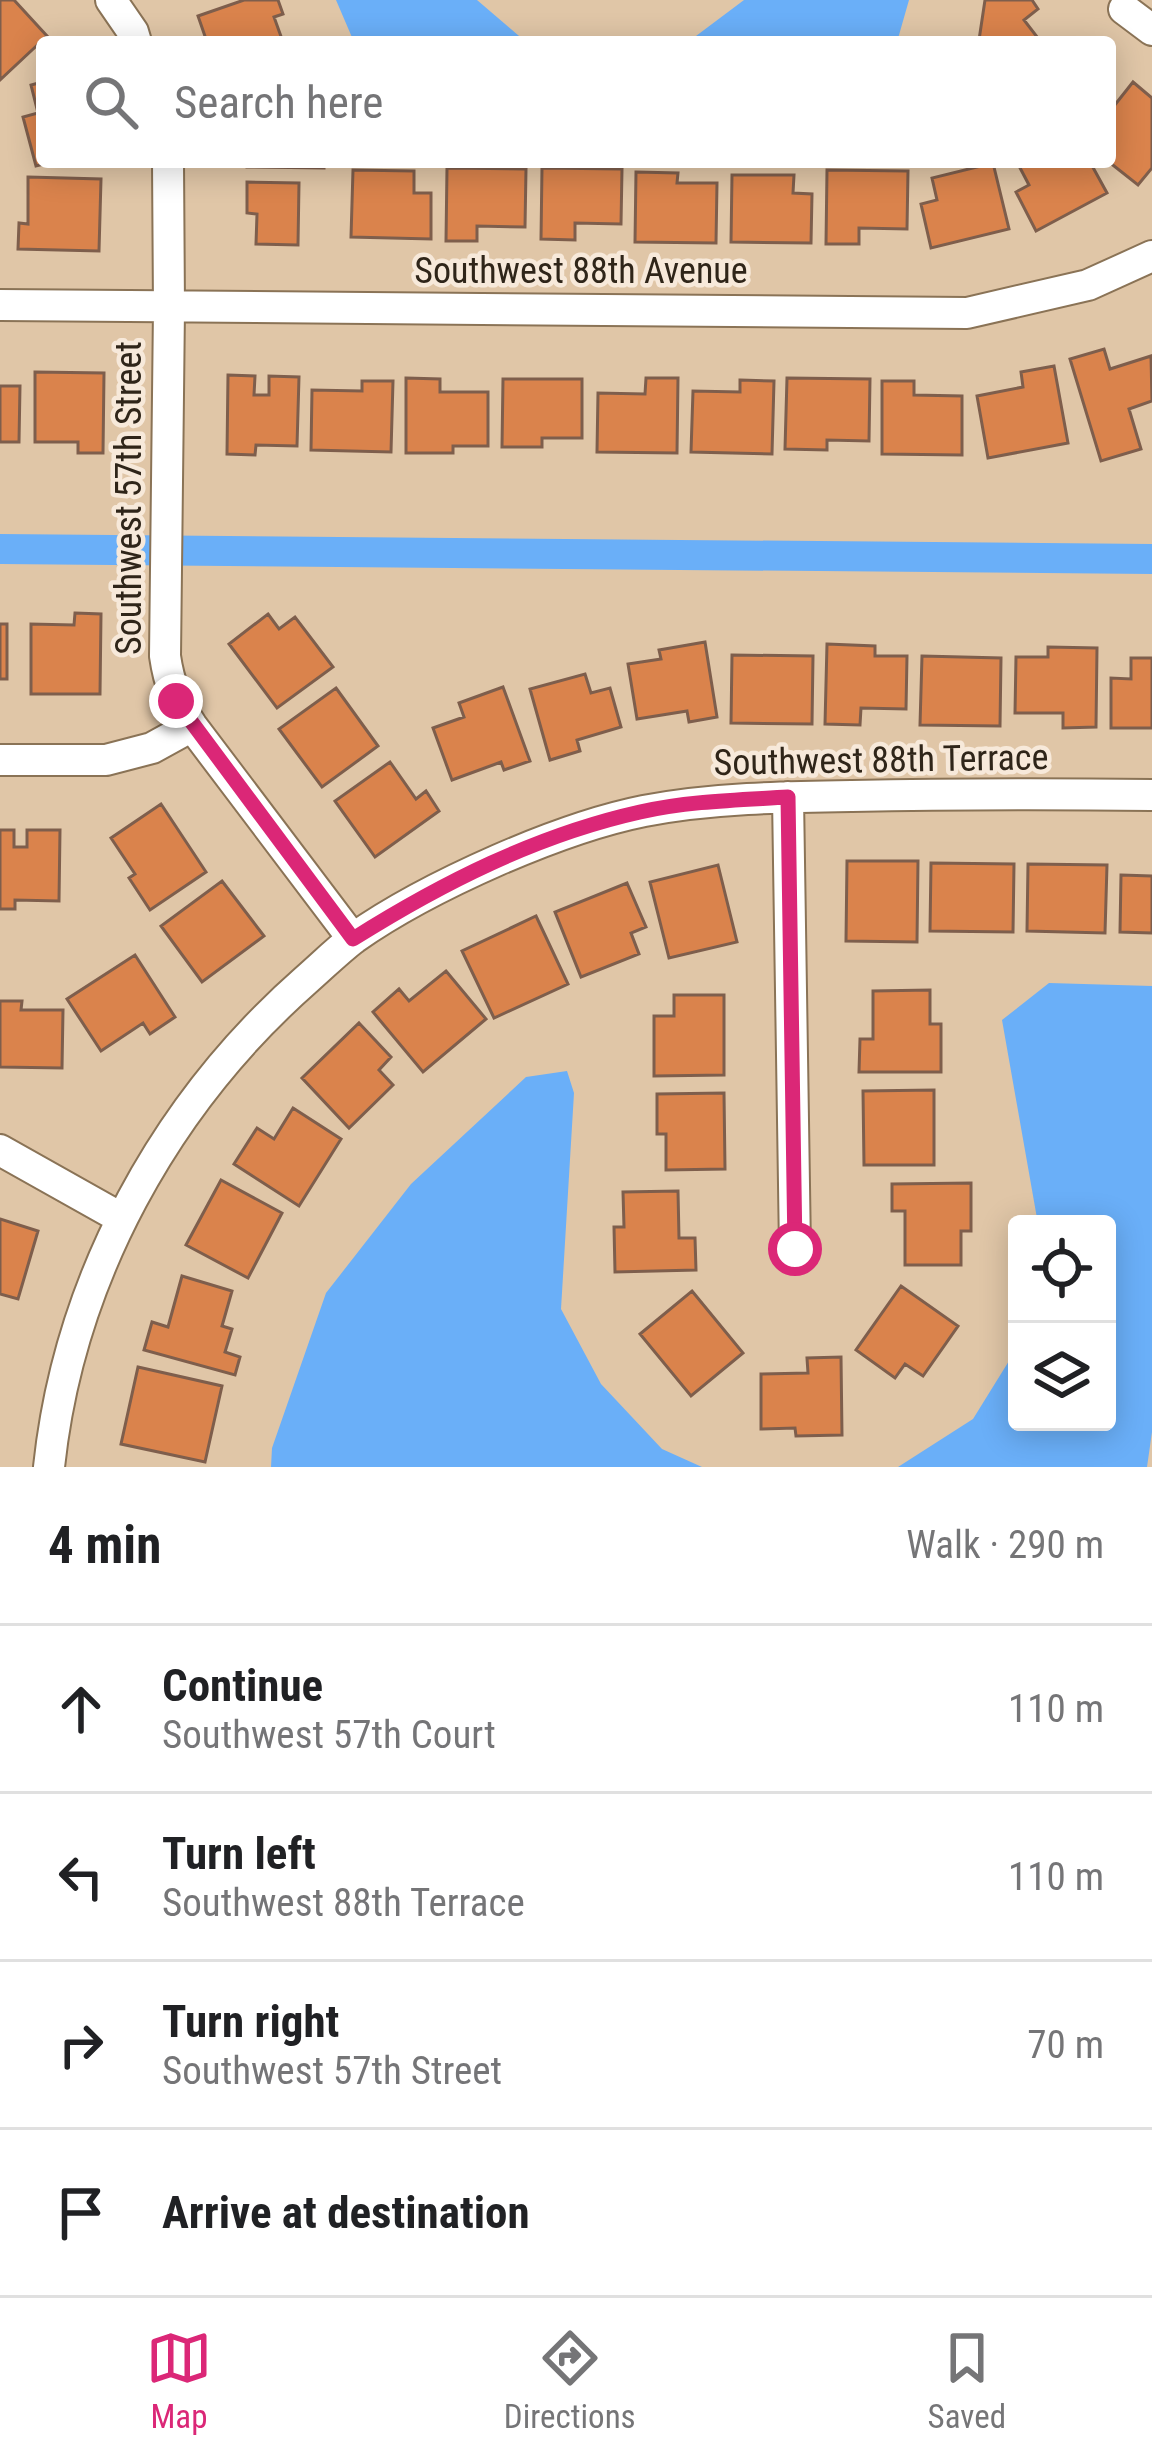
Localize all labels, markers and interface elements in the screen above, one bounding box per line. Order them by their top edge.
search box [36,36,1116,168]
icon: search [78,69,144,135]
text: Search here [174,76,383,129]
street label: Southwest 88th Avenue [414,250,748,292]
street label: Southwest 57th Street [108,341,150,655]
route end [149,674,203,728]
street label: Southwest 88th Terrace [713,736,1049,784]
map controls [1008,1215,1116,1431]
button: locate [1008,1215,1116,1323]
route start [768,1222,822,1276]
button: layers [1008,1323,1116,1431]
text: 4 min [48,1516,161,1575]
text: Walk · 290 m [906,1522,1104,1568]
text: Continue [162,1659,323,1712]
icon: ahead [48,1676,114,1742]
text: 110 m [1008,1686,1104,1732]
text: Southwest 57th Court [162,1712,496,1758]
text: Turn left [162,1827,316,1880]
icon: left [48,1844,114,1910]
text: 110 m [1008,1854,1104,1900]
text: Southwest 88th Terrace [162,1880,525,1926]
text: Turn right [162,1995,339,2048]
icon: right [48,2012,114,2078]
text: 70 m [1027,2022,1104,2068]
text: Southwest 57th Street [162,2048,502,2094]
icon: arrive [48,2180,114,2246]
text: Arrive at destination [162,2186,530,2239]
tab: Map [146,2325,212,2436]
tab: Directions [504,2325,636,2436]
tab: Saved [928,2325,1006,2436]

